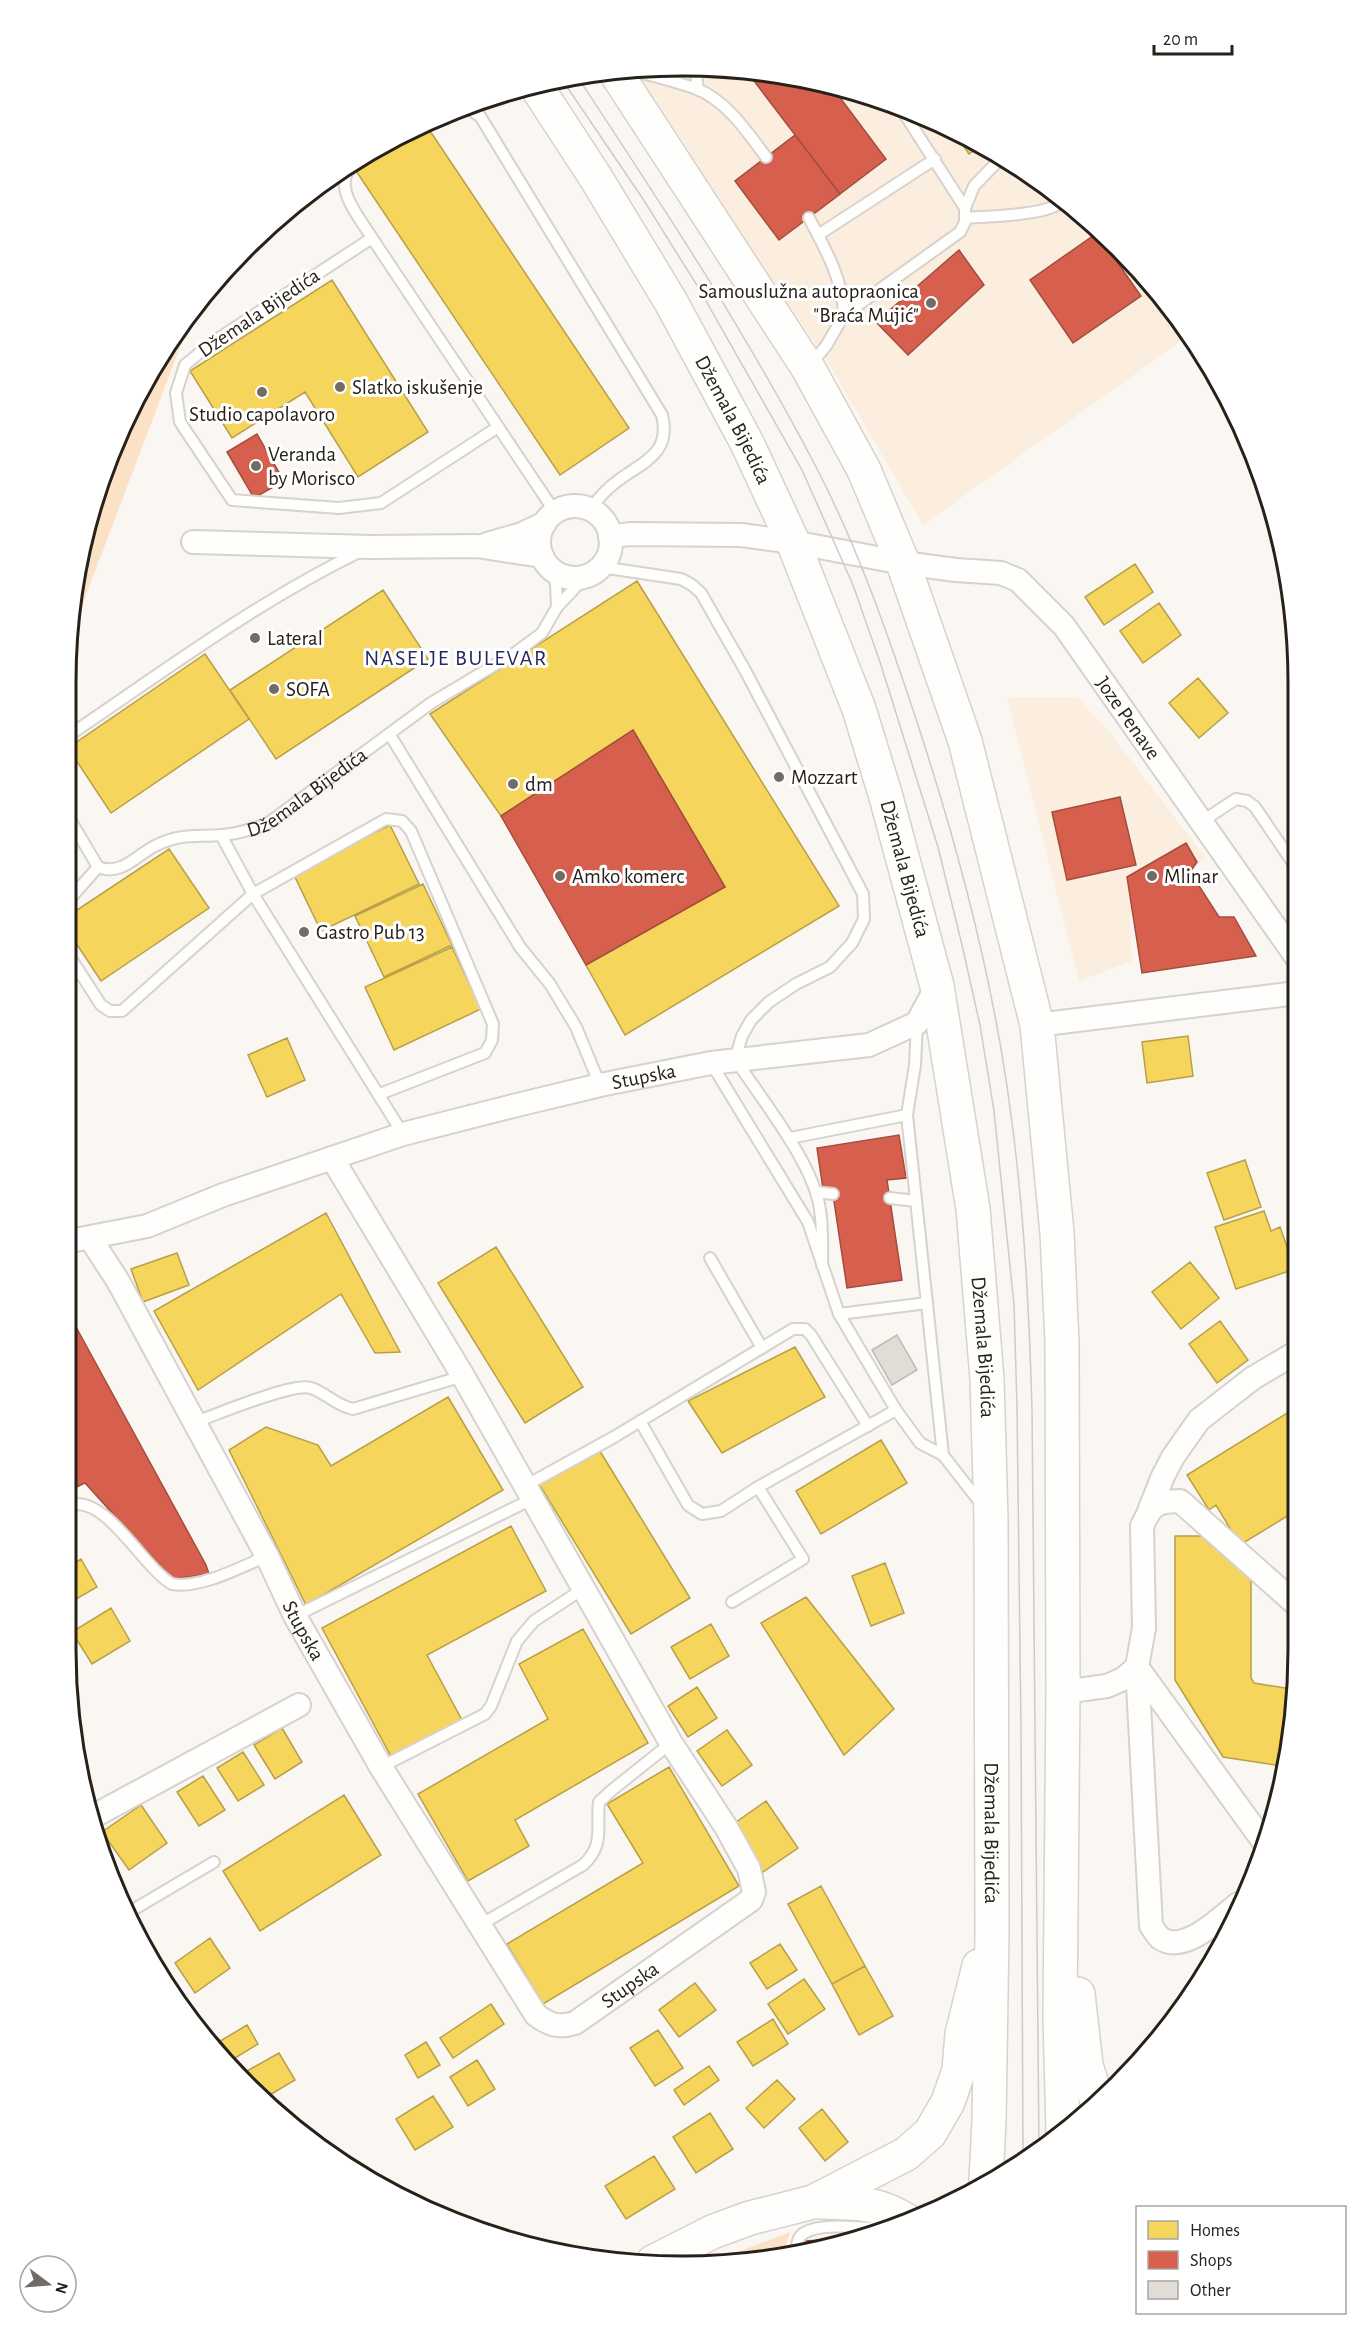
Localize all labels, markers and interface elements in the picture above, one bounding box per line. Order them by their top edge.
scale bar [1154,18,1232,56]
text: 20 m [1163,31,1198,49]
street label: Džemala Bijedića [194,265,324,361]
place label: Samouslužna autopraonica "Braća Mujić" [698,281,919,326]
marker: Samouslužna autopraonica "Braća Mujić" [924,296,938,310]
street label: Džemala Bijedića [691,352,775,488]
place label: Slatko iskušenje [352,377,483,398]
marker: Slatko iskušenje [333,380,347,394]
marker: Studio capolavoro [255,385,269,399]
place label: Studio capolavoro [189,404,335,425]
place label: Veranda by Morisco [268,444,355,489]
marker: Veranda by Morisco [249,459,263,473]
place label: Lateral [267,628,323,649]
marker: Lateral [248,631,262,645]
district label: NASELJE BULEVAR [364,647,548,669]
street label: Joze Penave [1092,673,1165,763]
place label: SOFA [286,679,330,700]
marker: SOFA [267,682,281,696]
street label: Džemala Bijedića [244,744,371,841]
place label: Mozzart [791,767,858,788]
marker: Mozzart [772,770,786,784]
place label: dm [525,774,553,795]
marker: dm [506,777,520,791]
street label: Džemala Bijedića [877,798,934,940]
place label: Amko komerc [572,866,684,887]
place label: Mlinar [1164,866,1218,887]
marker: Amko komerc [553,869,567,883]
marker: Mlinar [1145,869,1159,883]
place label: Gastro Pub 13 [316,922,425,943]
marker: Gastro Pub 13 [297,925,311,939]
street label: Stupska [610,1060,678,1093]
street label: Džemala Bijedića [968,1276,999,1418]
street label: Stupska [279,1597,329,1664]
street label: Džemala Bijedića [981,1762,1002,1904]
street label: Stupska [597,1957,662,2012]
legend [1136,2206,1346,2314]
text: Homes [1190,2222,1240,2240]
text: Shops [1190,2252,1232,2270]
north arrow [18,2254,78,2314]
text: N [52,2280,71,2295]
text: Other [1190,2282,1231,2300]

